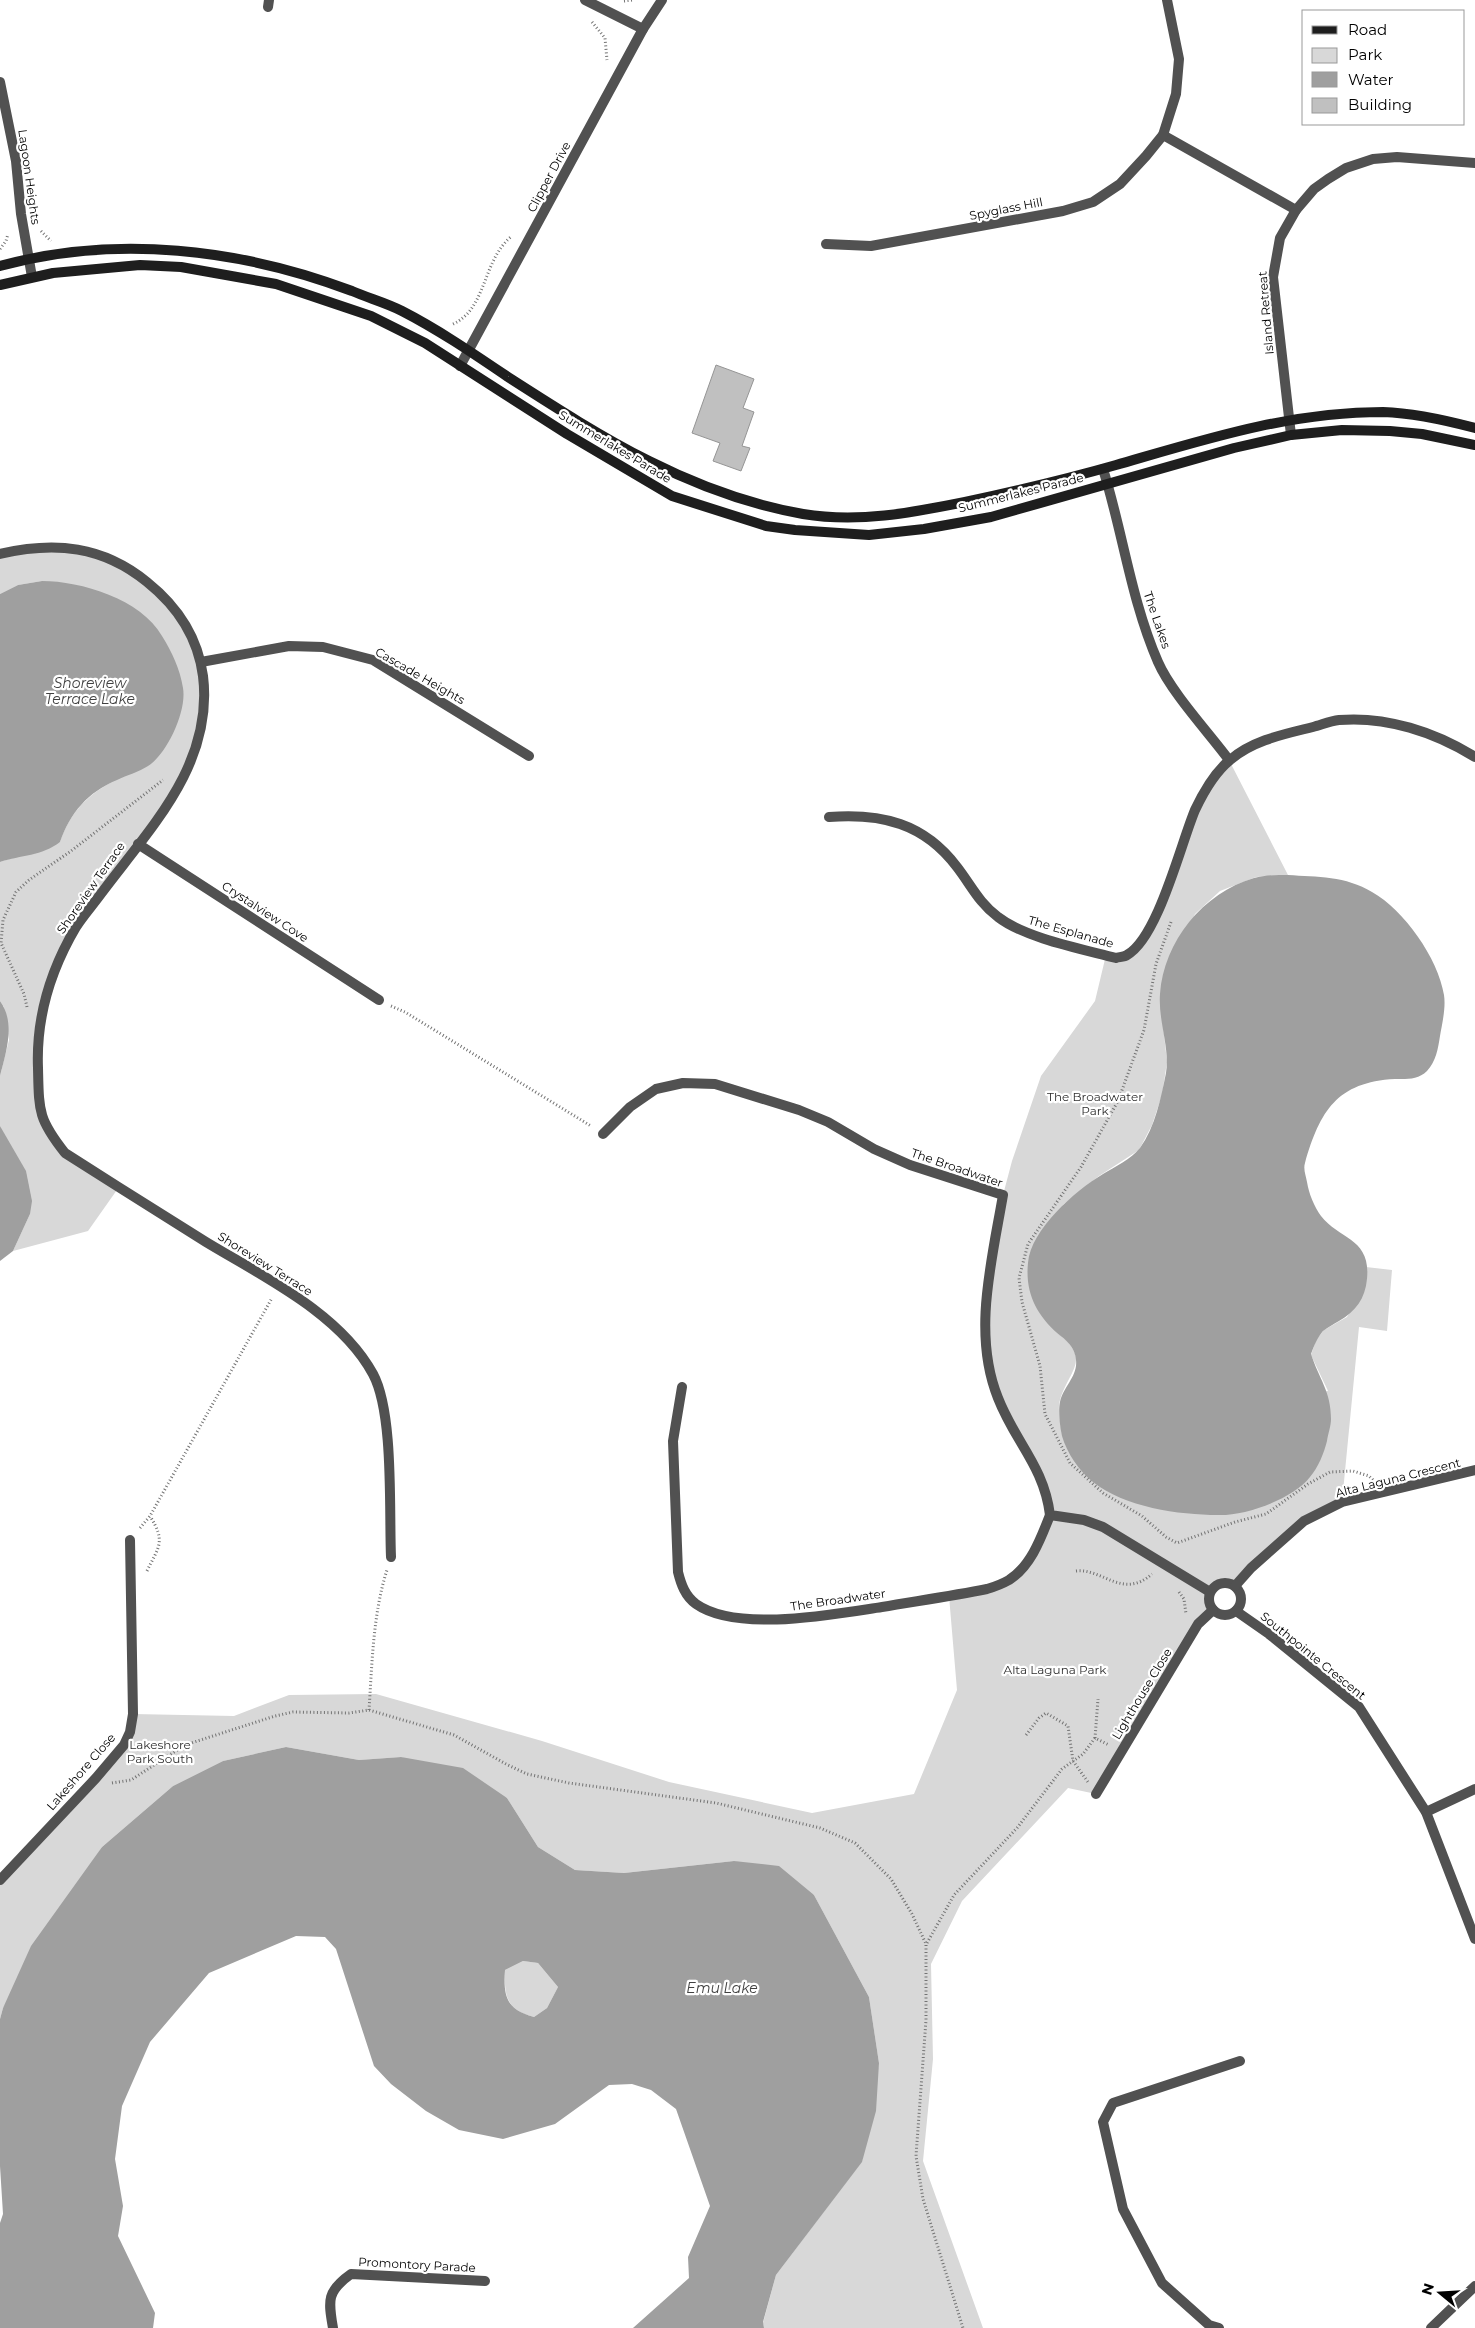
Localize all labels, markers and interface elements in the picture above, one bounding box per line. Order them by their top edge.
legend [1302,10,1465,125]
text: Road [1348,20,1387,39]
text: Park [1348,45,1382,64]
text: Water [1348,70,1394,89]
text: Building [1348,95,1412,114]
street label: Lagoon Heights [15,128,44,226]
street label: Clipper Drive [524,139,573,215]
street label: Spyglass Hill [968,194,1044,223]
street label: Island Retreat [1254,271,1277,355]
street label: Summerlakes Parade [556,407,674,486]
street label: Summerlakes Parade [957,470,1085,515]
street label: The Lakes [1141,589,1174,651]
street label: Cascade Heights [373,644,468,707]
water label: Shoreview Terrace Lake [45,674,135,708]
street label: Shoreview Terrace [53,839,128,937]
street label: Crystalview Cove [219,878,311,945]
street label: The Esplanade [1027,912,1116,951]
park label: The Broadwater Park [1047,1089,1143,1118]
street label: The Broadwater [909,1145,1005,1190]
street label: Shoreview Terrace [215,1228,315,1299]
street label: Alta Laguna Crescent [1334,1455,1462,1500]
street label: The Broadwater [789,1585,887,1614]
street label: Southpointe Crescent [1258,1609,1369,1703]
street label: Lighthouse Close [1108,1645,1175,1742]
park label: Alta Laguna Park [1004,1662,1107,1677]
street label: Lakeshore Close [43,1730,118,1813]
park label: Lakeshore Park South [127,1737,193,1766]
water label: Emu Lake [686,1979,758,1997]
street label: Promontory Parade [358,2254,476,2275]
north arrow [1415,2268,1465,2318]
text: N [1417,2281,1438,2297]

